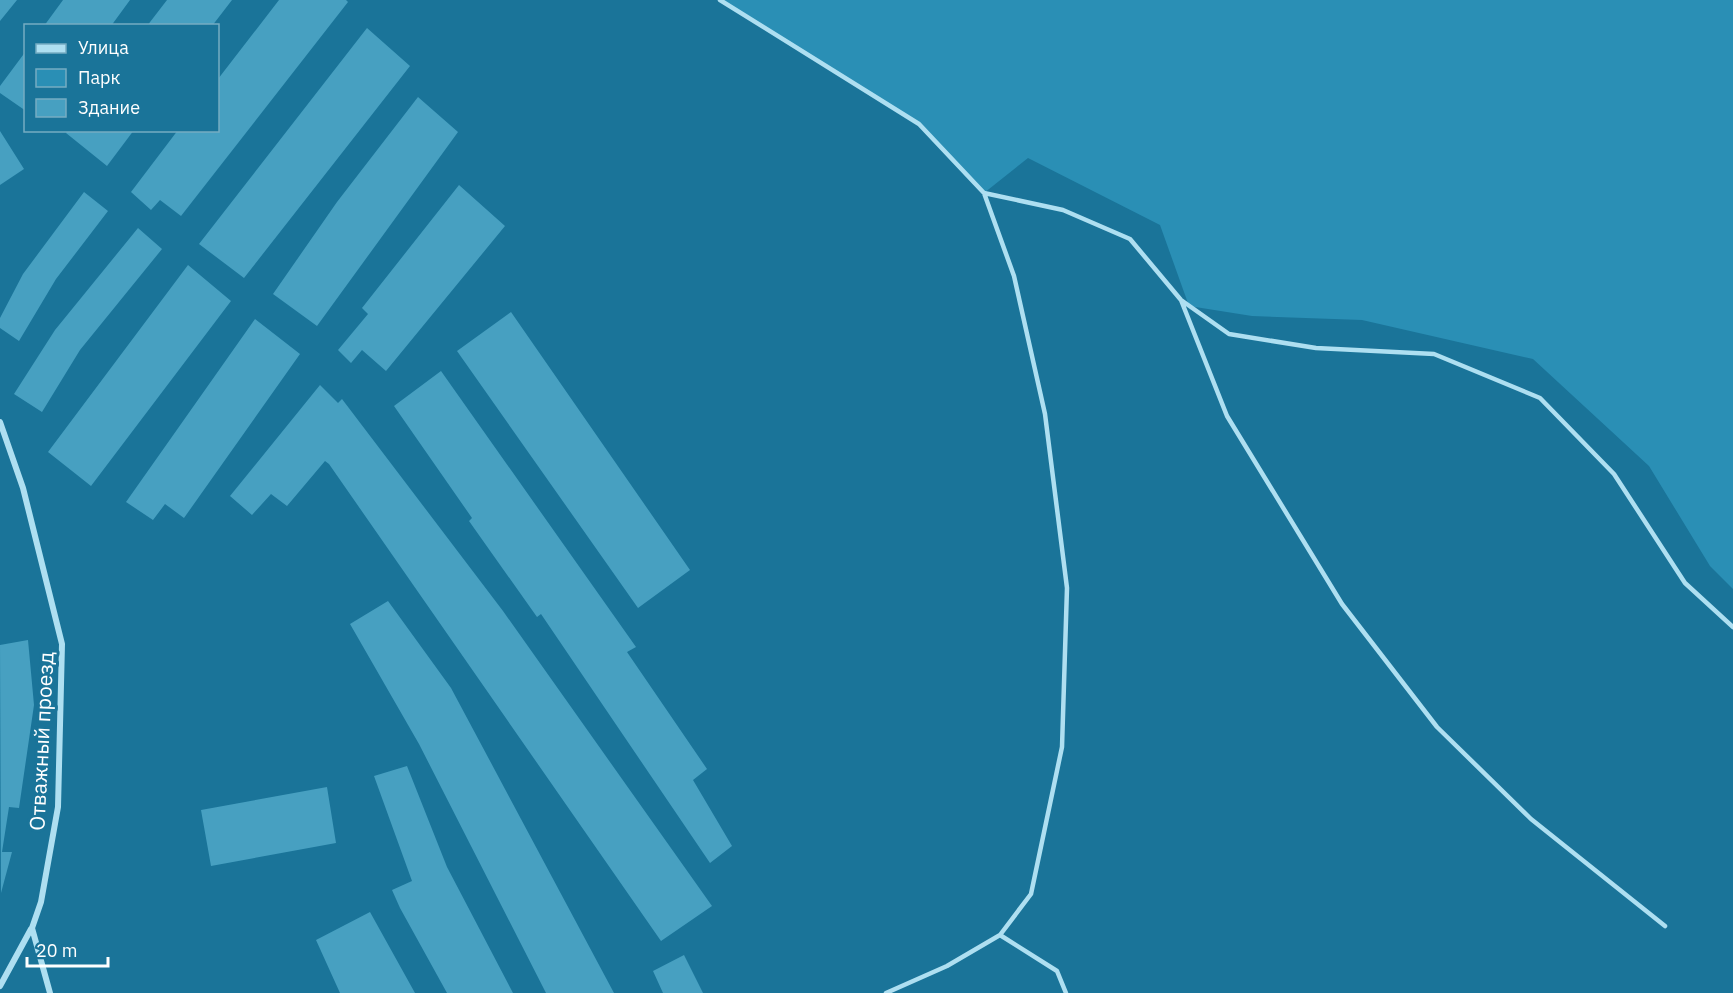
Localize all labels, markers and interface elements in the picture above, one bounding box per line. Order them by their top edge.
legend [24,24,219,132]
text: Улица [78,36,129,59]
text: Парк [78,66,121,89]
text: Здание [78,96,140,119]
street label: Отважный проезд [22,651,60,831]
scale bar [27,930,108,968]
text: 20 m [36,939,78,962]

